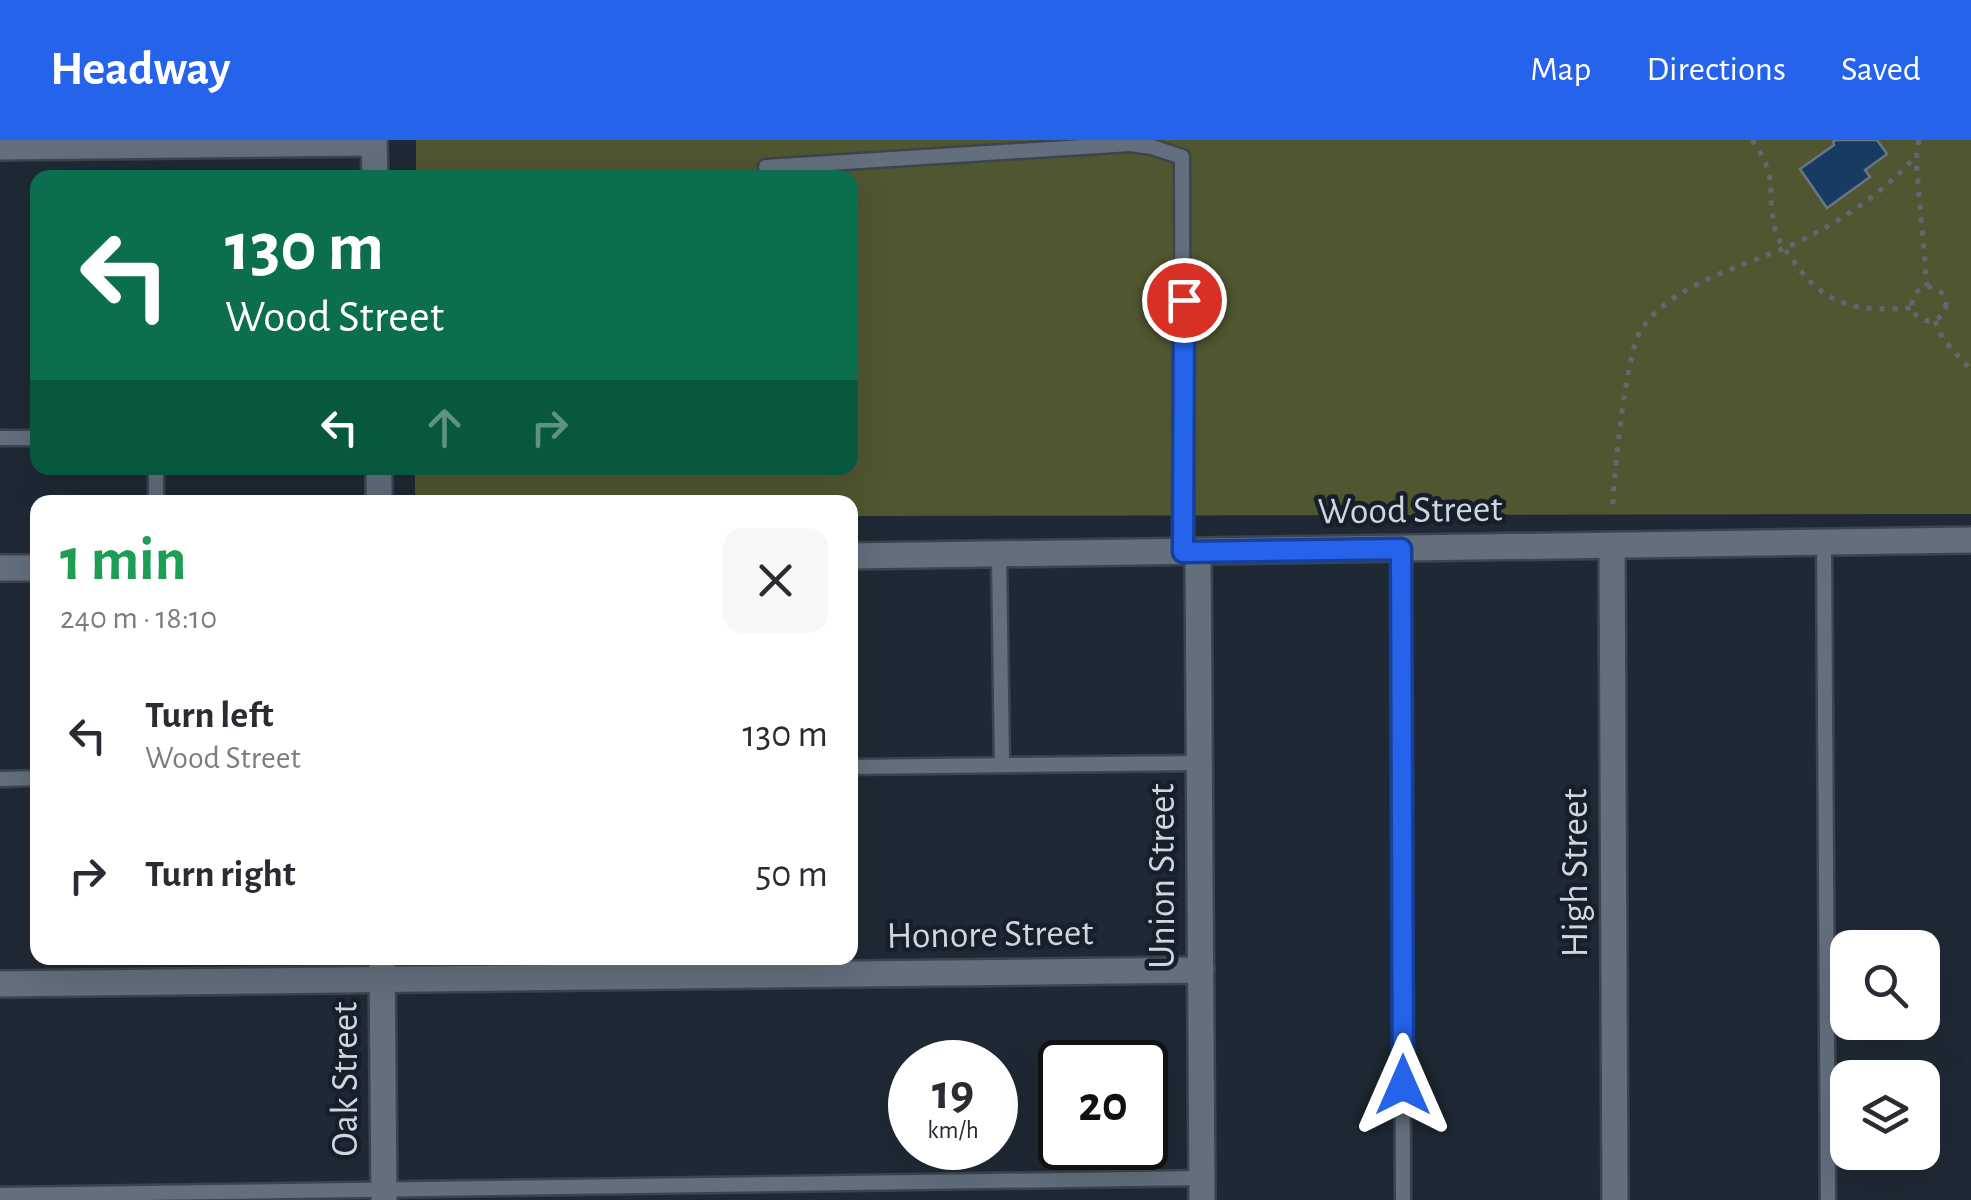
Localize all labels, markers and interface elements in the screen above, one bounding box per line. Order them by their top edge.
text: Headway [50,46,231,94]
text: Map [1530,52,1591,87]
text: Directions [1646,52,1786,87]
text: Saved [1841,52,1921,87]
icon: left [60,210,190,340]
text: 130 m [225,213,384,283]
pin [1142,258,1227,343]
icon: arrive [1157,273,1212,328]
text: Wood Street [225,295,444,340]
icon: left [312,400,367,455]
icon: ahead [417,400,472,455]
icon: right [522,400,577,455]
street label: Wood Street [1317,490,1503,532]
button: close [723,528,828,633]
text: 1 min [60,531,186,591]
text: 240 m · 18:10 [60,602,217,634]
text: Turn left [145,697,273,735]
icon: left [60,708,115,763]
text: 130 m [743,716,828,754]
text: Wood Street [145,742,301,774]
street label: Union Street [1144,783,1182,969]
street label: High Street [1557,788,1595,958]
icon: right [60,848,115,903]
text: Turn right [145,856,295,894]
text: 50 m [755,856,828,894]
street label: Honore Street [886,914,1094,956]
map controls [1830,930,1940,1170]
button: search [1830,930,1940,1040]
street label: Oak Street [327,1002,365,1156]
position arrow [1351,1033,1455,1137]
speed limit sign: 20 [1038,1040,1168,1170]
button: layers [1830,1060,1940,1170]
text: 19 [932,1068,974,1118]
text: km/h [927,1118,979,1143]

